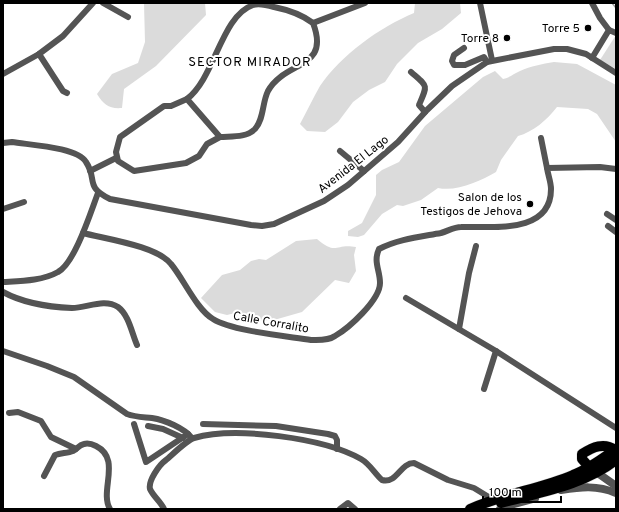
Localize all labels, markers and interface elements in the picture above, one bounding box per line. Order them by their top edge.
place label: Torre 5 [542,21,580,37]
marker: Torre 5 [583,23,593,33]
place label: Torre 8 [461,31,499,47]
marker: Torre 8 [502,33,512,43]
district label: SECTOR MIRADOR [188,55,312,71]
street label: Avenida El Lago [315,132,393,197]
place label: Salon de los Testigos de Jehova [420,190,522,220]
marker: Salon de los Testigos de Jehova [525,199,535,209]
street label: Calle Corralito [232,308,310,338]
scale bar [483,478,561,504]
text: 100 m [489,485,522,501]

